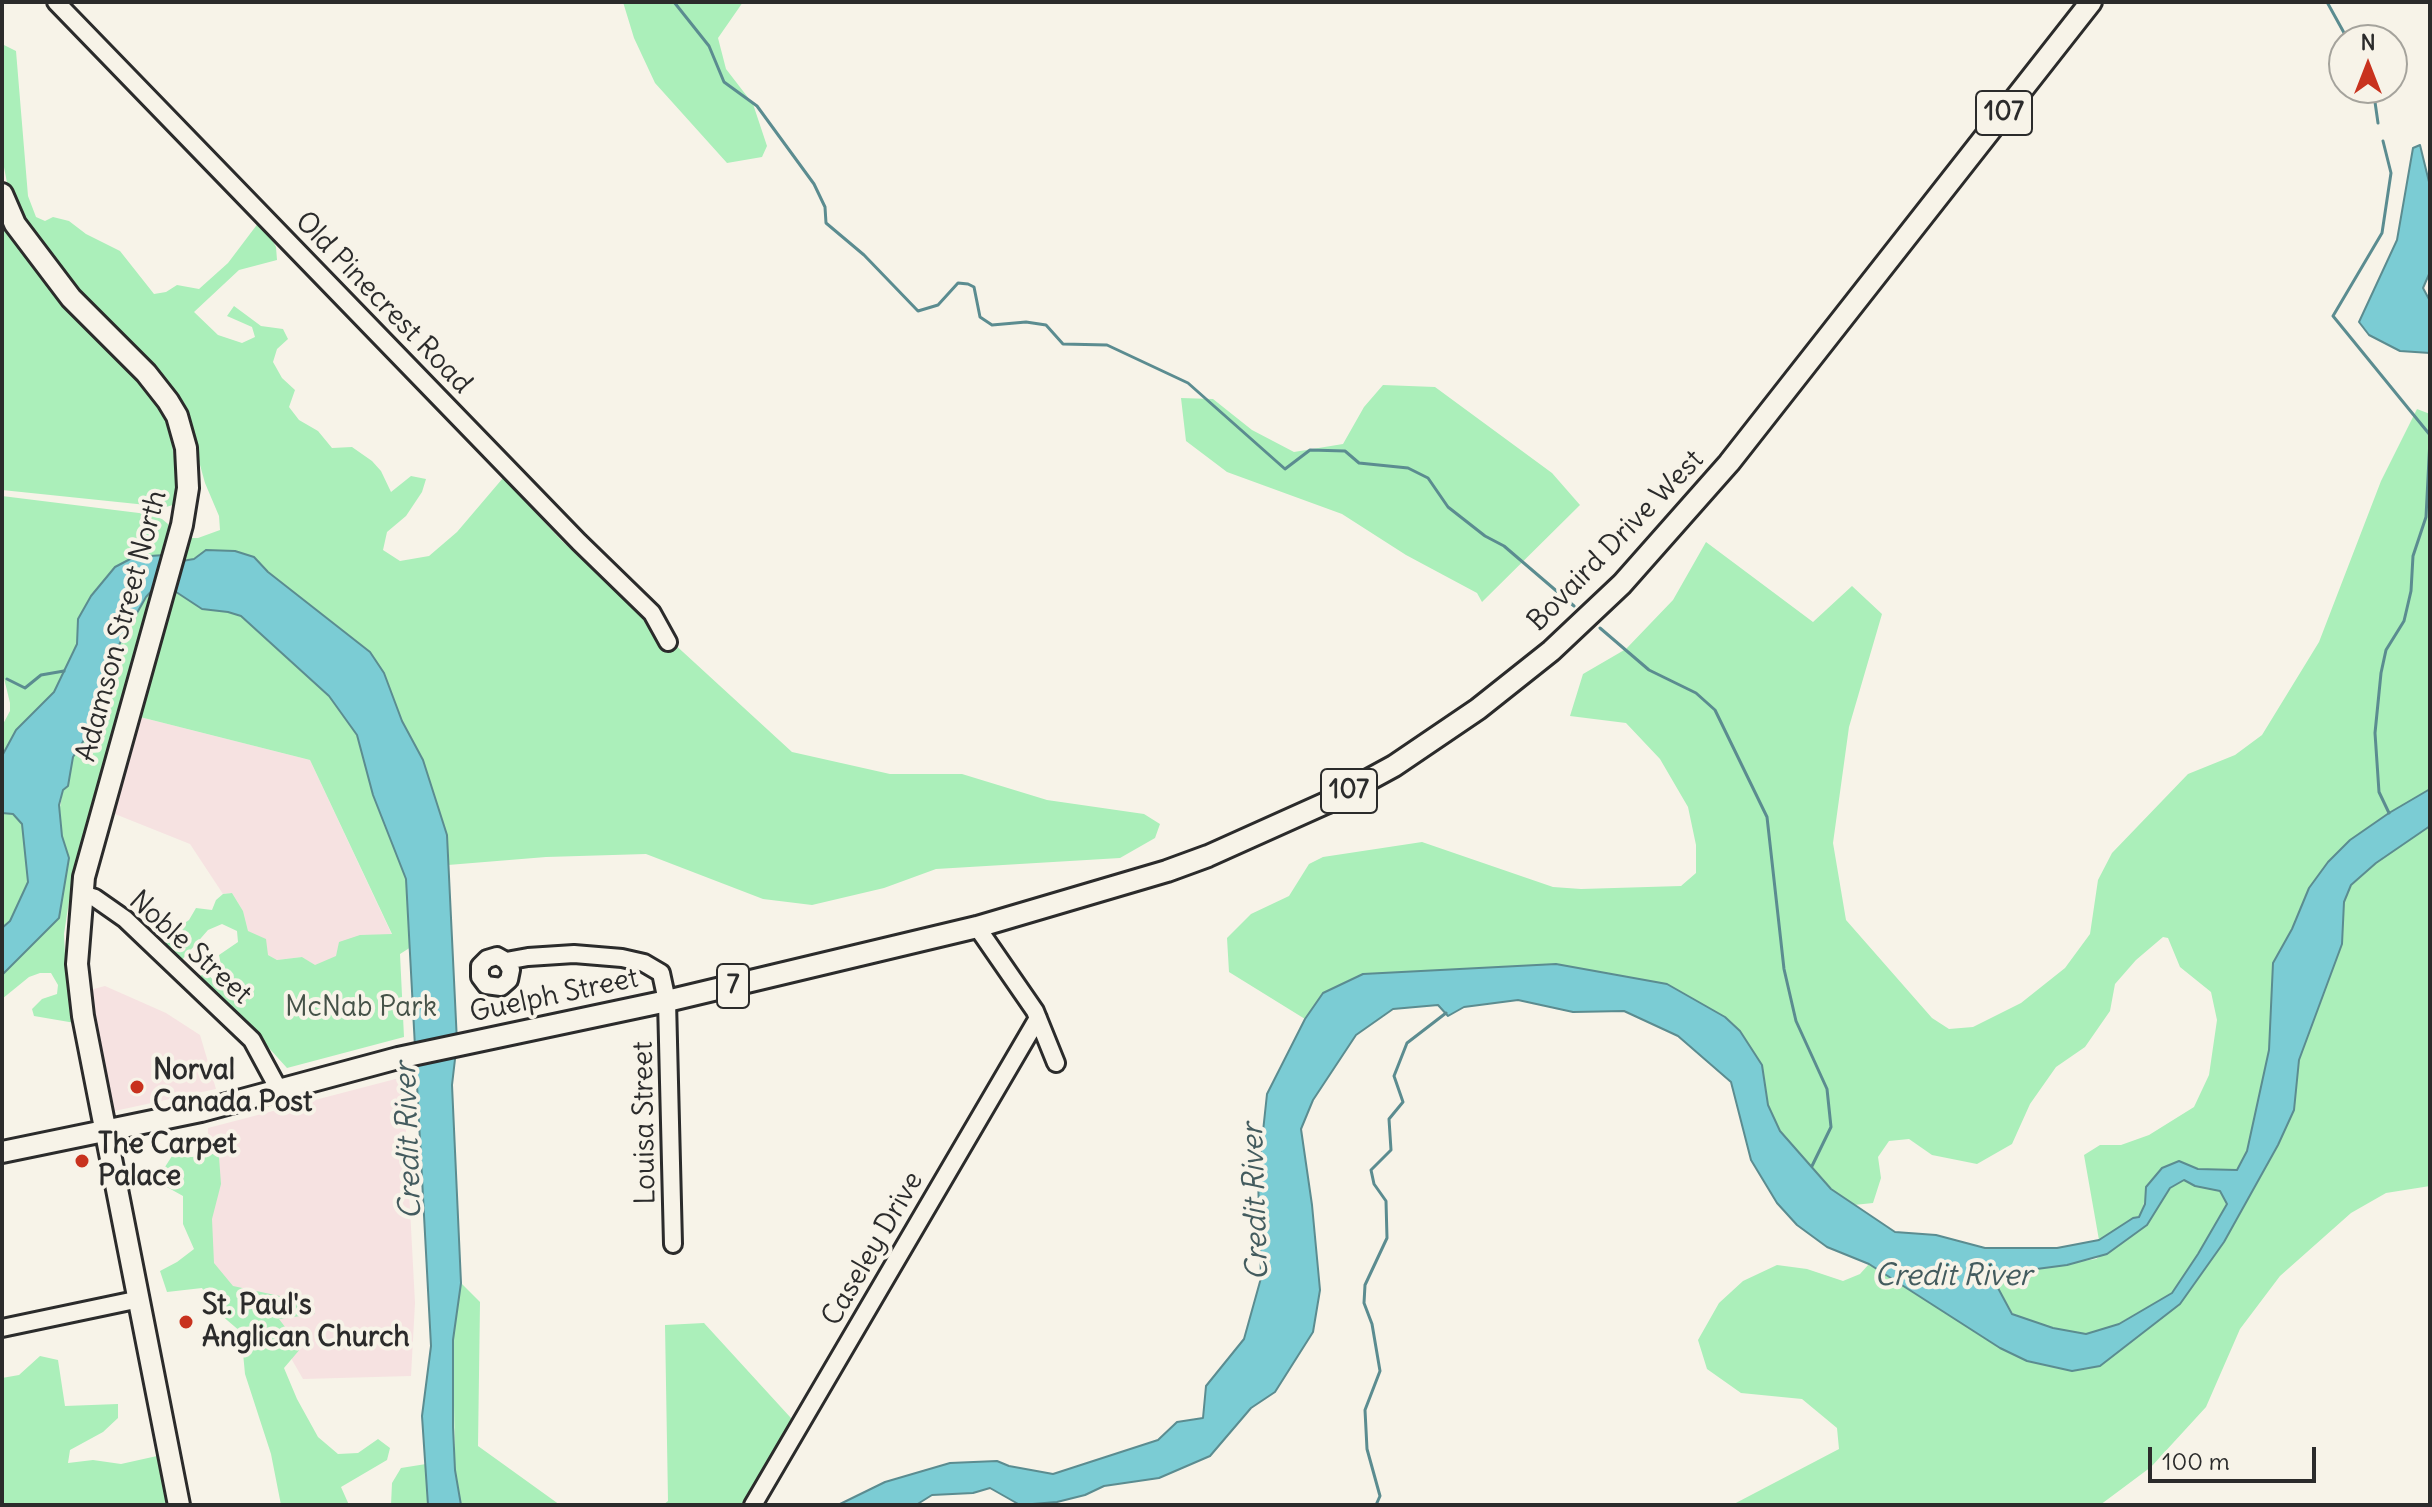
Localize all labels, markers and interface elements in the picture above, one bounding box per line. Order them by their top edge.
north arrow [2328,24,2408,104]
text: N [2360,28,2376,56]
road number: 107 [1976,91,2032,135]
street label: Old Pinecrest Road [288,205,478,401]
street label: Bovaird Drive West [1521,444,1711,638]
street label: Adamson Street North [70,487,174,765]
road number: 107 [1321,769,1377,813]
street label: Noble Street [122,884,258,1012]
street label: Guelph Street [467,962,641,1030]
road number: 7 [717,964,749,1008]
park label: McNab Park [285,991,437,1025]
street label: Louisa Street [627,1041,663,1205]
place label: Norval Canada Post [153,1054,313,1120]
water label: Credit River [388,1062,430,1220]
marker: Norval Canada Post [128,1078,146,1096]
water label: Credit River [1235,1123,1277,1281]
place label: The Carpet Palace [98,1128,237,1194]
marker: The Carpet Palace [73,1152,91,1170]
street label: Caseley Drive [815,1166,931,1332]
water label: Credit River [1874,1258,2032,1294]
place label: St. Paul's Anglican Church [202,1289,410,1355]
marker: St. Paul's Anglican Church [177,1313,195,1331]
scale bar [2152,1431,2320,1481]
text: 100 m [2162,1446,2230,1476]

